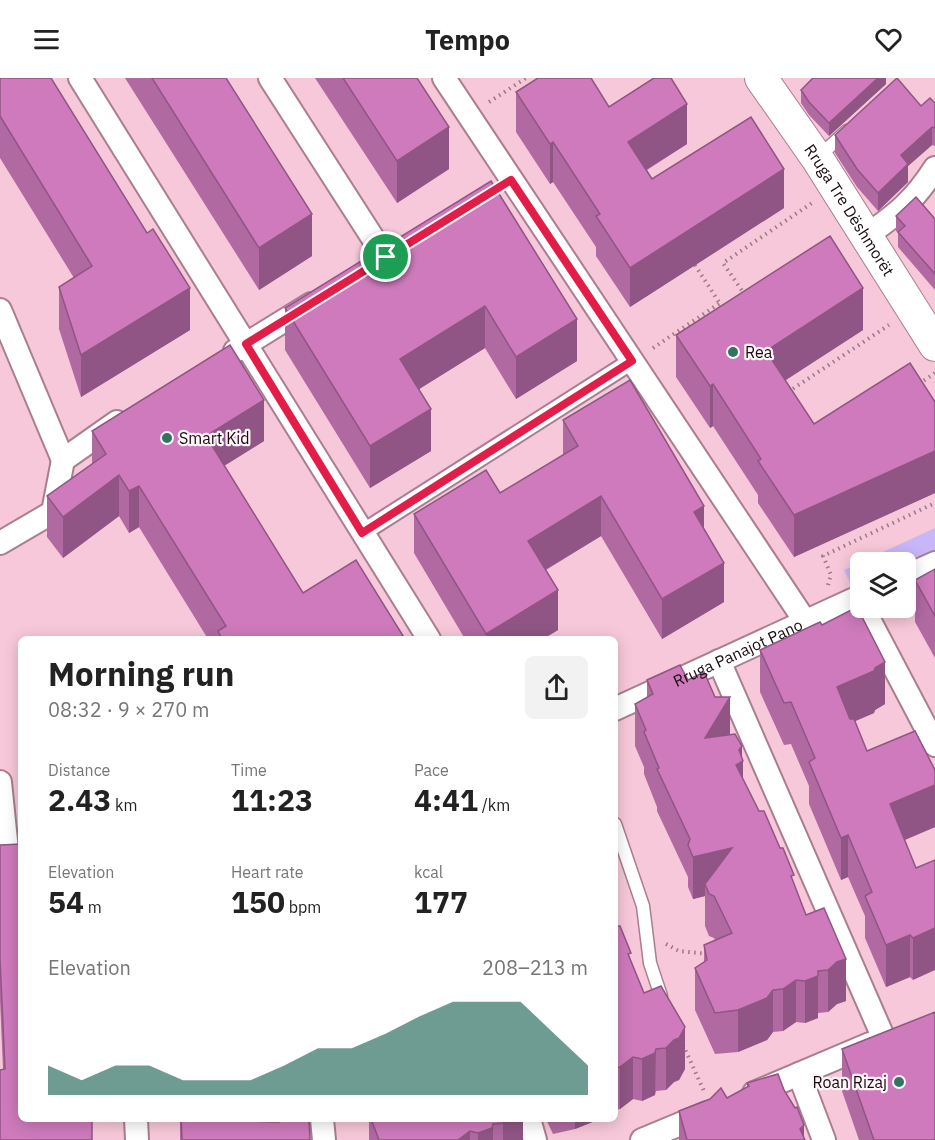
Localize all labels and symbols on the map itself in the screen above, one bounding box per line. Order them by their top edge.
street label: Rruga Tre Dëshmorët [800,140,899,280]
pin [360,231,411,282]
place label: Rea [745,342,773,362]
marker: Rea [726,345,740,359]
place label: Smart Kid [179,428,250,448]
marker: Smart Kid [160,431,174,445]
street label: Rruga Panajot Pano [670,614,806,691]
place label: Roan Rizaj [812,1072,887,1092]
marker: Roan Rizaj [892,1075,906,1089]

